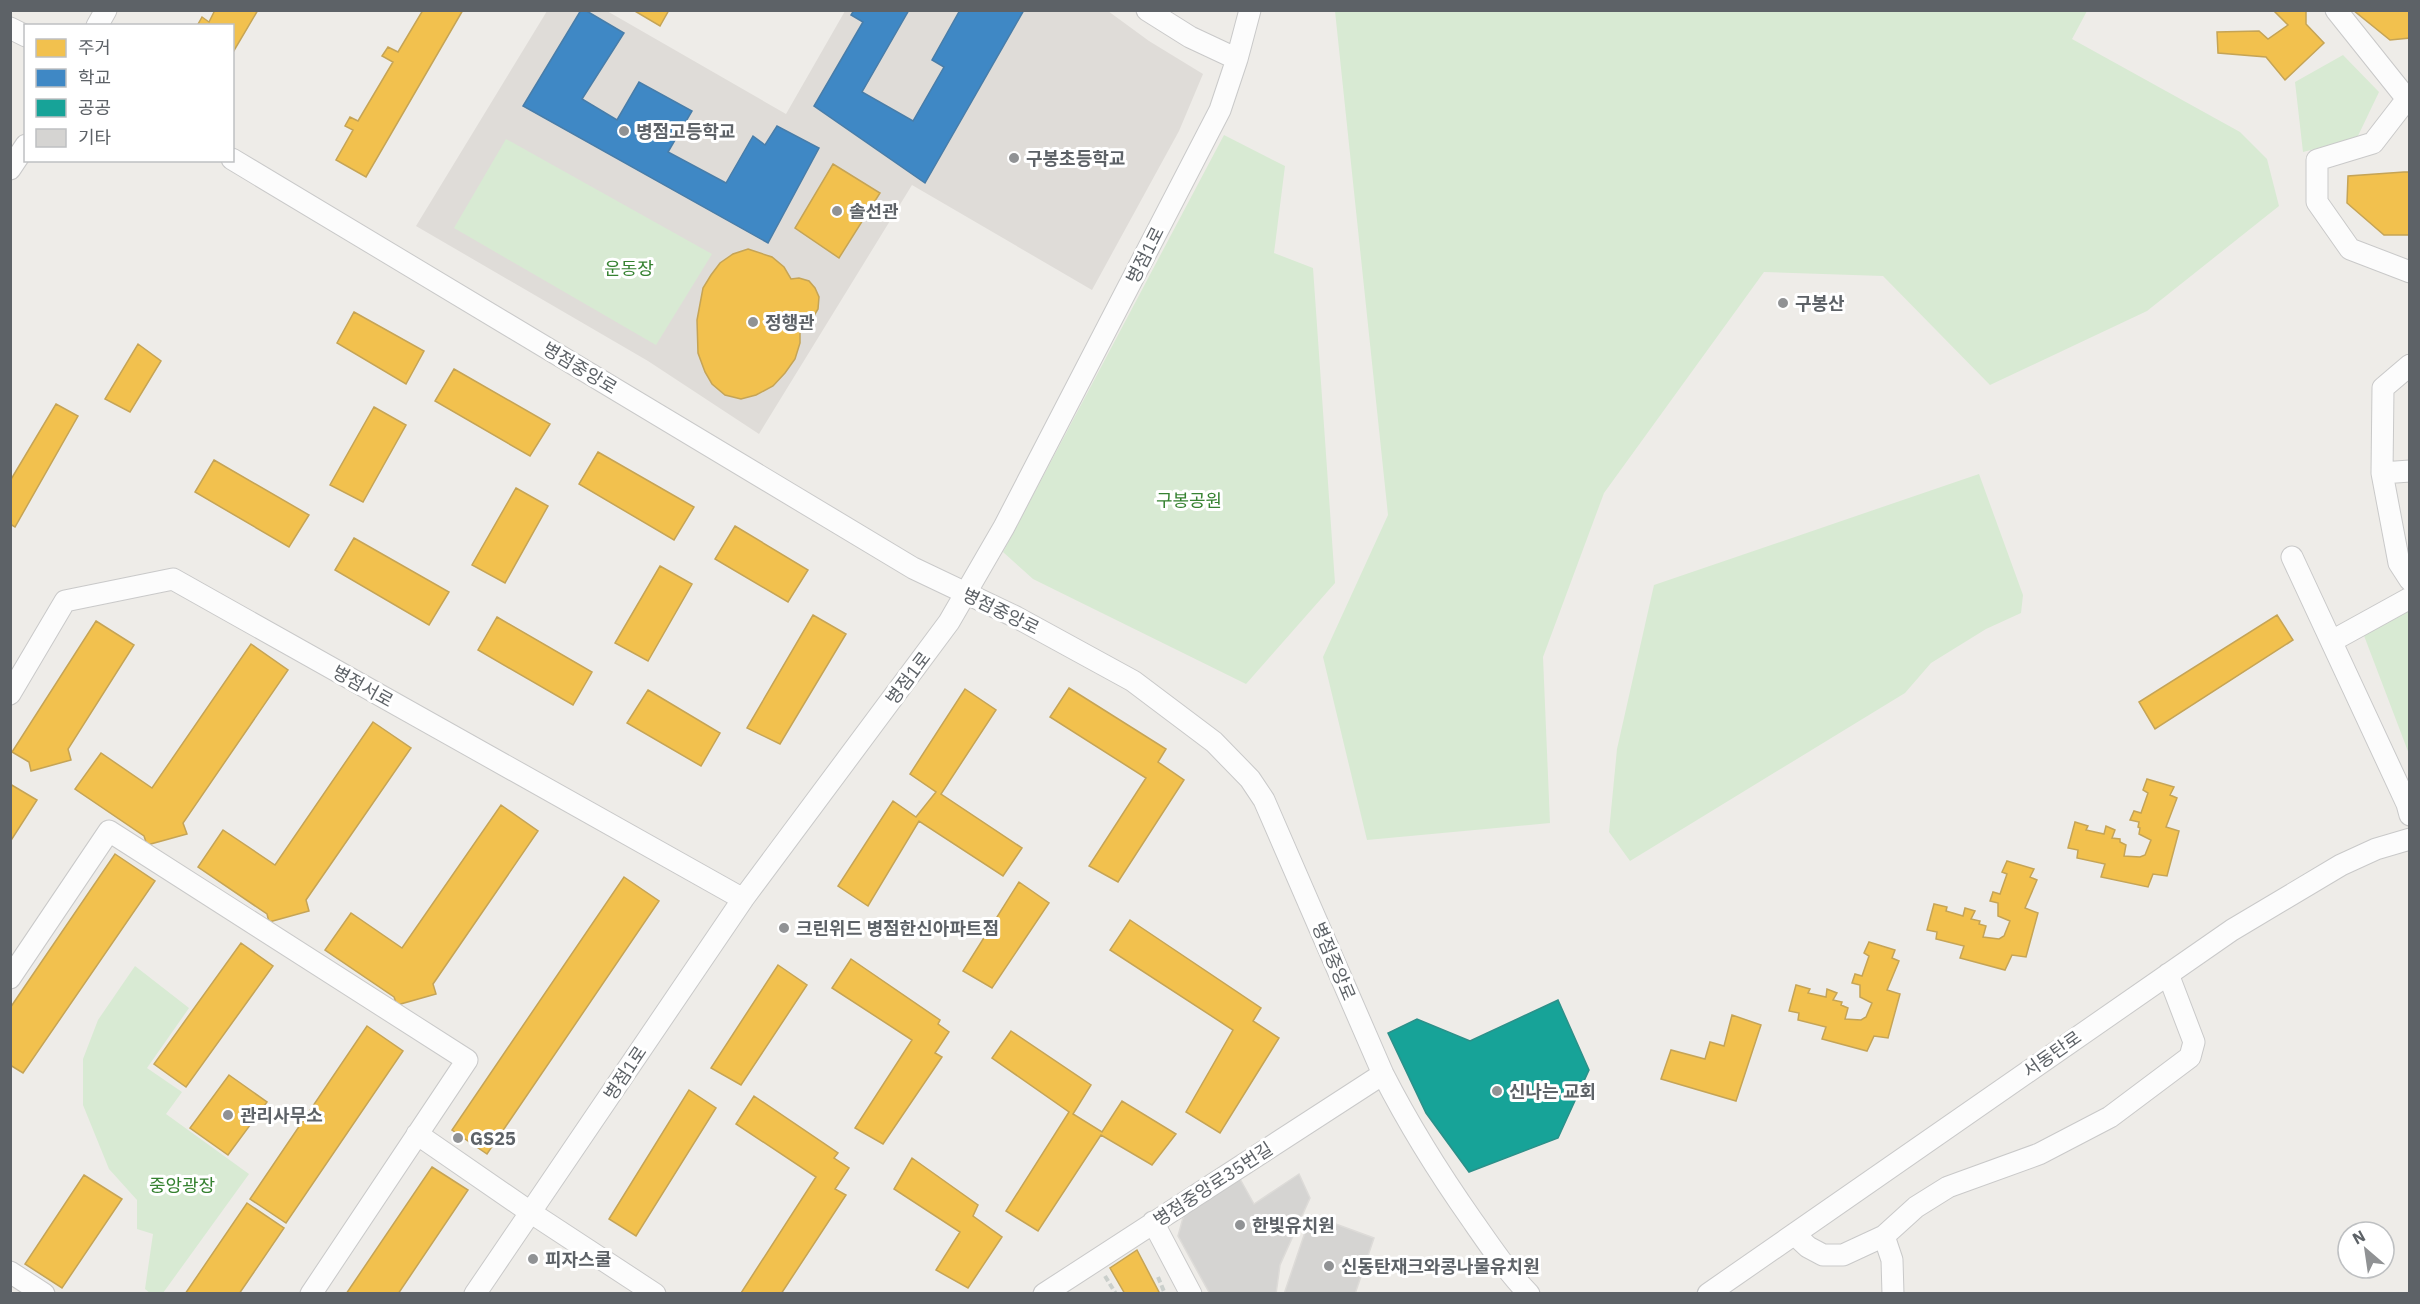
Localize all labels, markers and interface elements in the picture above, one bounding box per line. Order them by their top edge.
legend [24,24,234,162]
text: 주거 [78,36,111,59]
text: 학교 [78,66,111,89]
text: 공공 [78,96,111,119]
place label: 병점고등학교 [636,120,735,143]
marker: 병점고등학교 [617,124,631,138]
text: 기타 [78,126,112,149]
place label: 구봉초등학교 [1026,147,1125,170]
marker: 구봉초등학교 [1007,151,1021,165]
place label: 솔선관 [849,200,899,223]
marker: 솔선관 [830,204,844,218]
street label: 병점1로 [1121,223,1169,287]
park label: 운동장 [604,257,654,280]
place label: 구봉산 [1795,292,1845,315]
marker: 구봉산 [1776,296,1790,310]
place label: 정행관 [765,311,815,334]
marker: 정행관 [746,315,760,329]
street label: 병점중앙로 [539,337,621,399]
park label: 구봉공원 [1156,489,1222,512]
street label: 병점중앙로 [959,583,1043,639]
street label: 병점1로 [881,647,935,709]
street label: 병점서로 [328,660,398,712]
place label: 크린위드 병점한신아파트점 [796,917,999,940]
street label: 병점중앙로 [1307,918,1361,1004]
marker: 크린위드 병점한신아파트점 [777,921,791,935]
street label: 서동탄로 [2018,1026,2086,1082]
street label: 병점1로 [599,1041,651,1105]
place label: 신나는 교회 [1509,1080,1596,1103]
marker: 신나는 교회 [1490,1084,1504,1098]
place label: 관리사무소 [240,1104,323,1127]
marker: 관리사무소 [221,1108,235,1122]
place label: GS25 [470,1127,516,1150]
marker: GS25 [451,1131,465,1145]
street label: 병점중앙로35번길 [1149,1137,1277,1231]
park label: 중앙광장 [149,1174,215,1197]
place label: 한빛유치원 [1252,1214,1335,1237]
marker: 한빛유치원 [1233,1218,1247,1232]
north arrow [2336,1220,2396,1280]
text: N [2349,1225,2369,1248]
place label: 피자스쿨 [545,1248,611,1271]
marker: 피자스쿨 [526,1252,540,1266]
place label: 신동탄재크와콩나물유치원 [1341,1255,1540,1278]
marker: 신동탄재크와콩나물유치원 [1322,1259,1336,1273]

